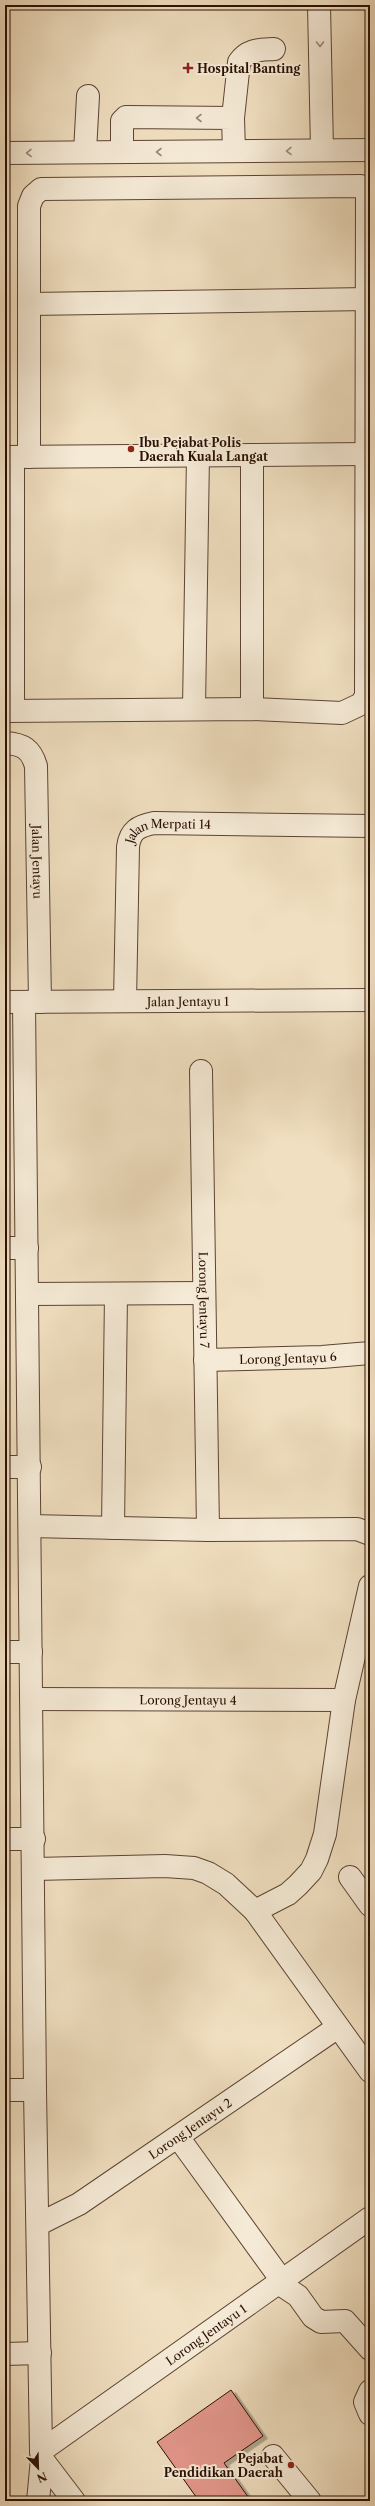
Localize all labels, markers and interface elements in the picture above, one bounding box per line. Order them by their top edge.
one-way arrow [316,41,324,47]
place label: Hospital Banting [197,61,302,76]
marker: Hospital Banting [182,62,194,74]
one-way arrow [196,114,202,122]
one-way arrow [286,147,292,155]
one-way arrow [156,148,162,156]
one-way arrow [26,149,32,157]
place label: Ibu Pejabat Polis Daerah Kuala Langat [139,435,268,464]
marker: Ibu Pejabat Polis Daerah Kuala Langat [126,444,136,454]
street label: Jalan Merpati 14 [121,815,211,847]
street label: Jalan Jentayu [29,823,46,899]
street label: Jalan Jentayu 1 [145,993,229,1009]
street label: Lorong Jentayu 7 [196,1252,213,1348]
street label: Lorong Jentayu 6 [239,1348,337,1367]
street label: Lorong Jentayu 4 [139,1692,237,1707]
street label: Lorong Jentayu 2 [145,2095,234,2162]
street label: Lorong Jentayu 1 [163,2301,249,2368]
north arrow [18,2448,58,2488]
place label: Pejabat Pendidikan Daerah [164,2451,284,2480]
marker: Pejabat Pendidikan Daerah [286,2460,296,2470]
text: N [34,2469,49,2486]

